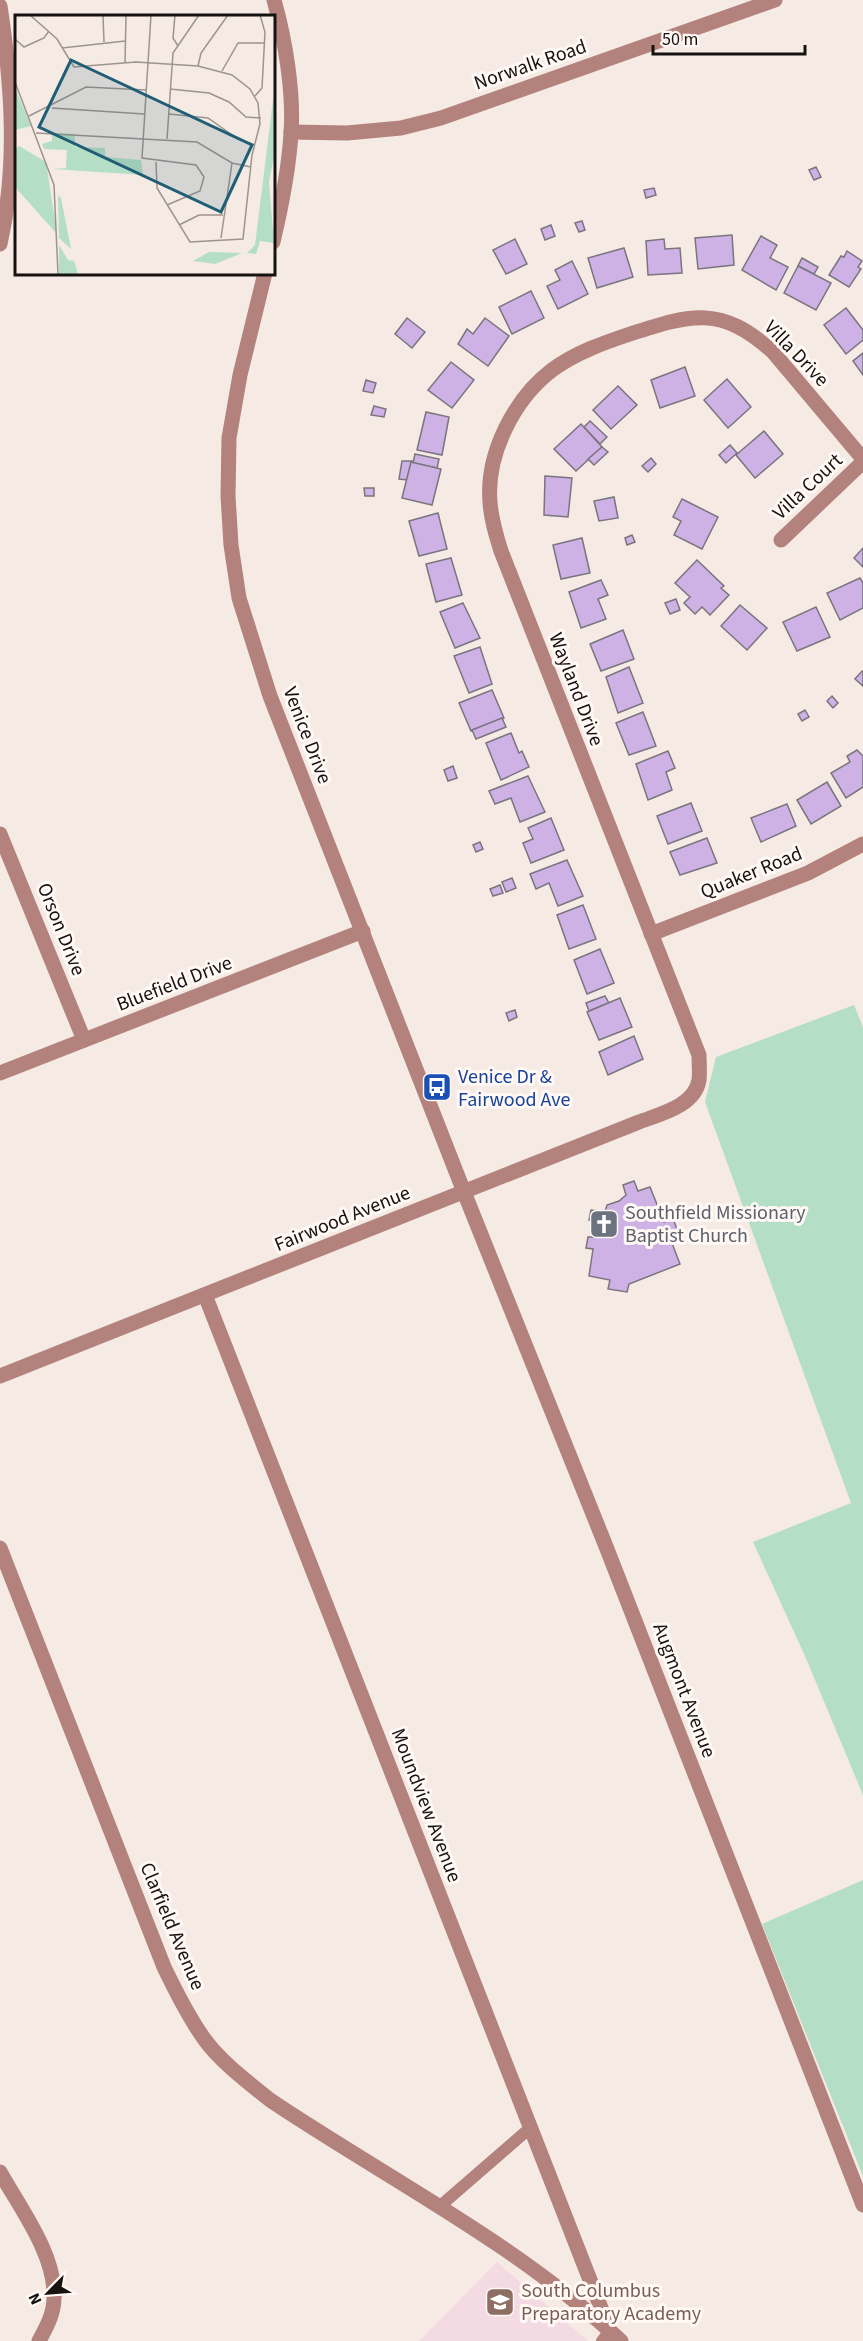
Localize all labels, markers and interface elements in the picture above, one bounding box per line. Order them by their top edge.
inset map [15,15,274,274]
scale bar [653,18,804,56]
text: 50 m [662,27,698,52]
street label: Norwalk Road [470,33,590,97]
street label: Villa Drive [757,314,835,393]
street label: Villa Court [767,447,849,526]
street label: Wayland Drive [542,629,611,750]
street label: Venice Drive [276,683,338,788]
street label: Quaker Road [696,840,806,906]
street label: Orson Drive [30,879,92,980]
street label: Bluefield Drive [112,949,236,1019]
place label: Venice Dr & Fairwood Ave [458,1063,571,1114]
bus stop icon: Venice Dr & Fairwood Ave [421,1071,453,1103]
street label: Fairwood Avenue [270,1179,415,1259]
place label: Southfield Missionary Baptist Church [625,1199,806,1250]
church icon: Southfield Missionary Baptist Church [588,1208,620,1240]
street label: Augmont Avenue [645,1619,723,1762]
street label: Moundview Avenue [384,1724,468,1886]
street label: Clarfield Avenue [133,1858,212,1995]
north arrow [18,2263,78,2323]
place label: South Columbus Preparatory Academy [521,2277,702,2328]
school or university icon: South Columbus Preparatory Academy [484,2286,516,2318]
text: N [23,2289,48,2308]

